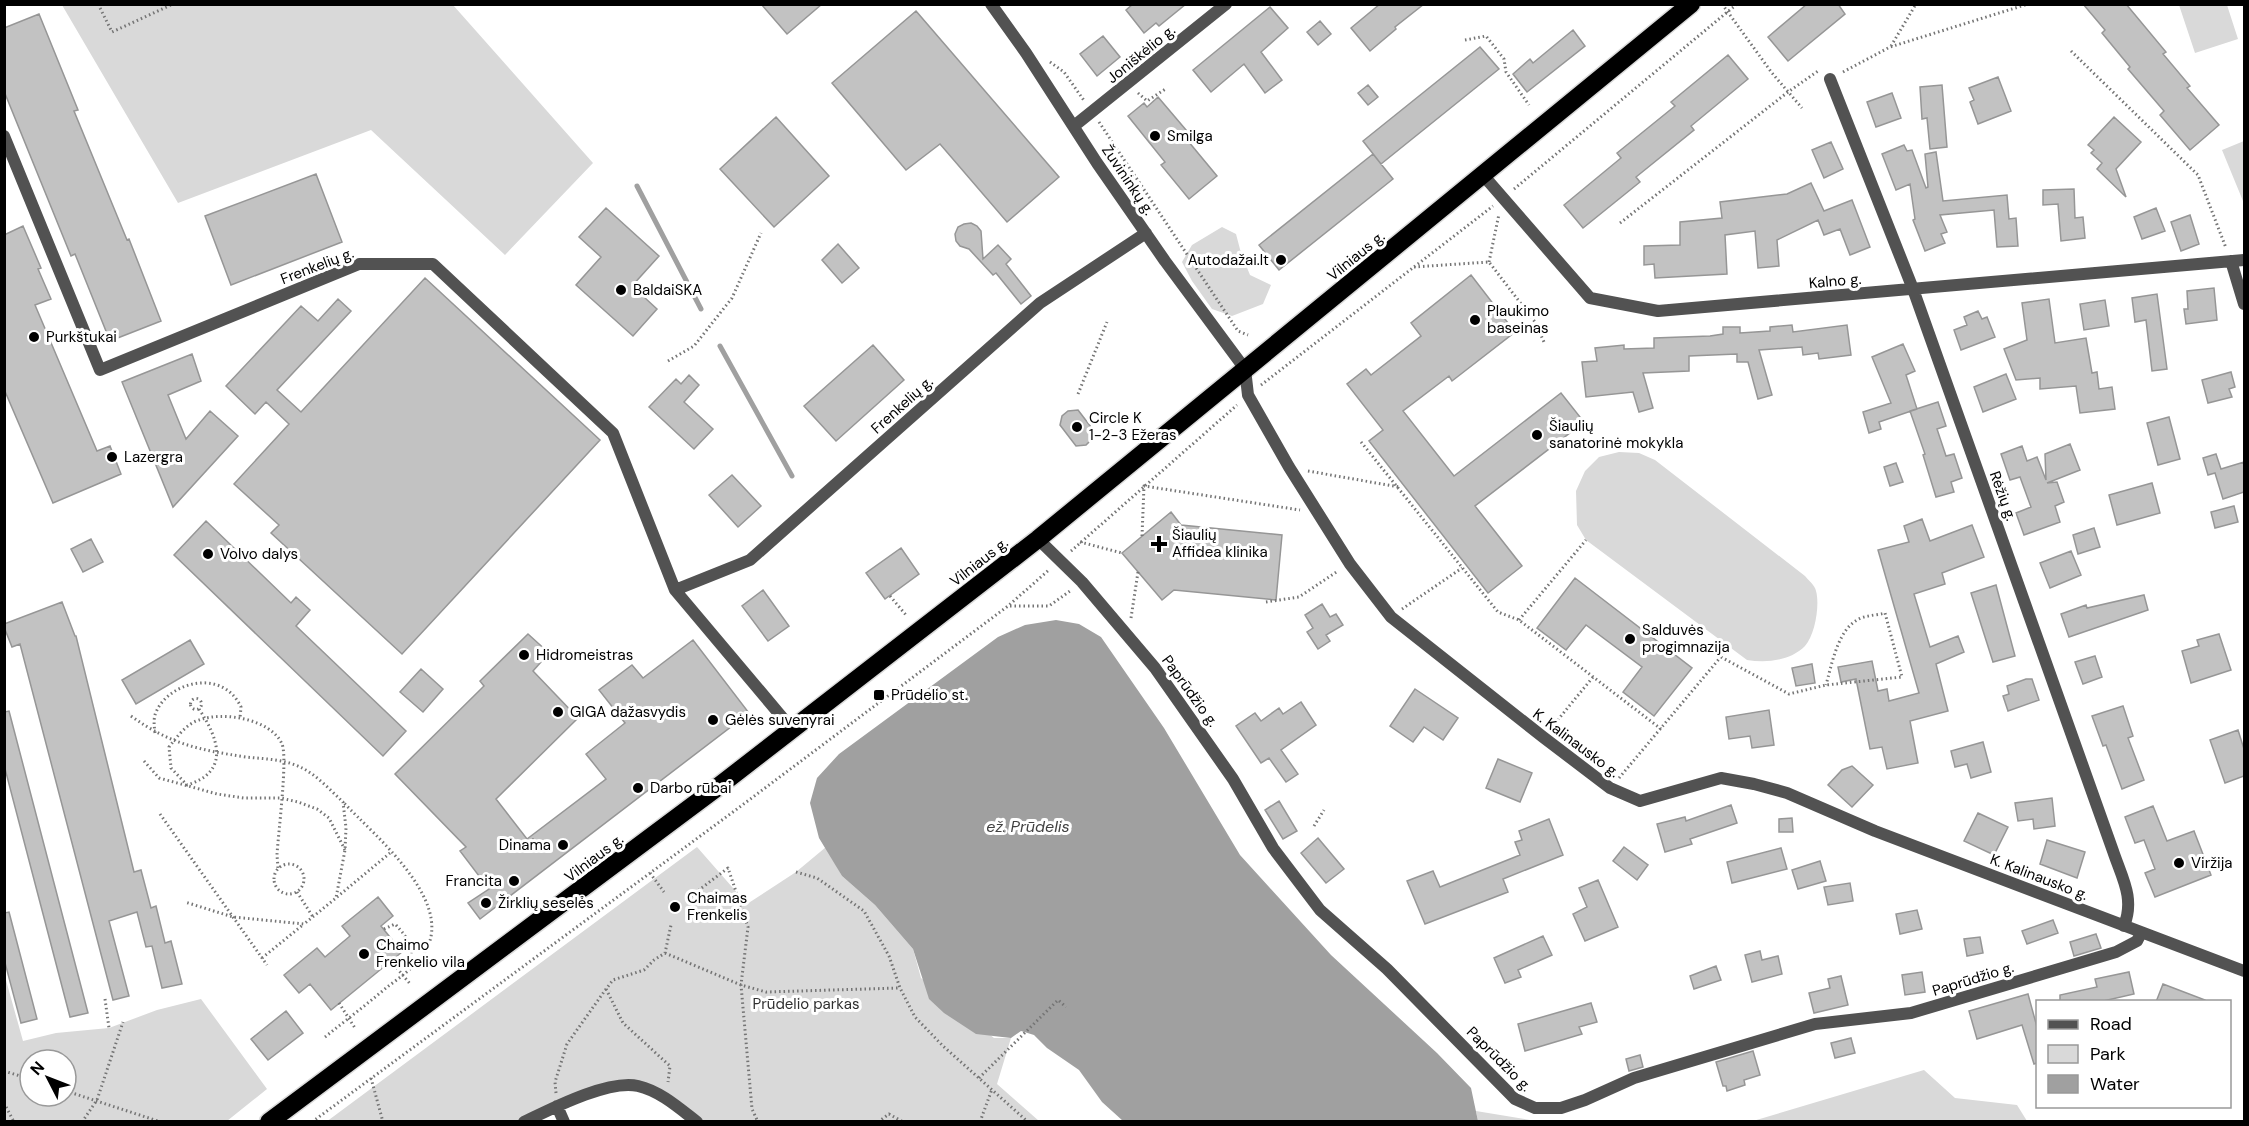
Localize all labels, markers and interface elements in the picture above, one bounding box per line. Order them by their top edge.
street label: Joniškėlio g. [1103,20,1180,88]
place label: Smilga [1167,126,1213,146]
marker: Smilga [1148,129,1162,143]
street label: Žuvininkų g. [1097,141,1159,219]
street label: Vilniaus g. [1323,227,1389,285]
street label: Frenkelių g. [278,243,356,289]
place label: Autodažai.lt [1188,250,1269,270]
marker: Autodažai.lt [1274,253,1288,267]
street label: Kalno g. [1808,269,1862,293]
place label: BaldaiSKA [633,280,702,300]
marker: BaldaiSKA [614,283,628,297]
place label: Plaukimo baseinas [1487,301,1549,338]
marker: Plaukimo baseinas [1468,313,1482,327]
place label: Purkštukai [46,327,117,347]
marker: Purkštukai [27,330,41,344]
street label: Frenkelių g. [867,372,937,438]
place label: Circle K 1-2-3 Ežeras [1089,408,1177,445]
place label: Šiaulių sanatorinė mokykla [1549,416,1683,453]
marker: Circle K 1-2-3 Ežeras [1070,420,1084,434]
marker: Šiaulių sanatorinė mokykla [1530,428,1544,442]
place label: Lazergra [124,447,183,467]
marker: Lazergra [105,450,119,464]
street label: Rėžių g. [1985,468,2021,524]
place label: Šiaulių Affidea klinika [1172,525,1268,562]
street label: Vilniaus g. [946,533,1012,591]
marker: Šiaulių Affidea klinika [1150,535,1168,553]
place label: Volvo dalys [220,544,298,564]
marker: Volvo dalys [201,547,215,561]
place label: Salduvės progimnazija [1642,620,1730,657]
marker: Salduvės progimnazija [1623,632,1637,646]
place label: Hidromeistras [536,645,633,665]
marker: Hidromeistras [517,648,531,662]
street label: Paprūdžio g. [1157,651,1223,731]
place label: Prūdelio st. [891,685,968,705]
marker: Prūdelio st. [872,688,886,702]
place label: GIGA dažasvydis [570,702,686,722]
street label: K. Kalinausko g. [1529,704,1623,782]
marker: GIGA dažasvydis [551,705,565,719]
place label: Gėlės suvenyrai [725,710,835,730]
marker: Gėlės suvenyrai [706,713,720,727]
place label: Darbo rūbai [650,778,732,798]
marker: Darbo rūbai [631,781,645,795]
water label: ež. Prūdelis [986,816,1070,837]
street label: Vilniaus g. [561,829,628,887]
place label: Dinama [499,835,551,855]
marker: Dinama [556,838,570,852]
street label: K. Kalinausko g. [1987,849,2091,905]
place label: Viržija [2191,853,2232,873]
marker: Viržija [2172,856,2186,870]
place label: Francita [445,871,502,891]
marker: Francita [507,874,521,888]
place label: Chaimas Frenkelis [687,888,747,925]
place label: Žirklių seselės [498,893,594,913]
marker: Žirklių seselės [479,896,493,910]
marker: Chaimas Frenkelis [668,900,682,914]
place label: Chaimo Frenkelio vila [376,935,465,972]
marker: Chaimo Frenkelio vila [357,947,371,961]
street label: Paprūdžio g. [1930,957,2016,1001]
park label: Prūdelio parkas [753,994,859,1014]
legend [2036,1000,2231,1108]
text: Road [2090,1012,2132,1036]
street label: Paprūdžio g. [1462,1022,1536,1096]
text: Park [2090,1042,2126,1066]
north arrow [18,1048,78,1108]
text: N [26,1057,49,1080]
text: Water [2090,1072,2140,1096]

